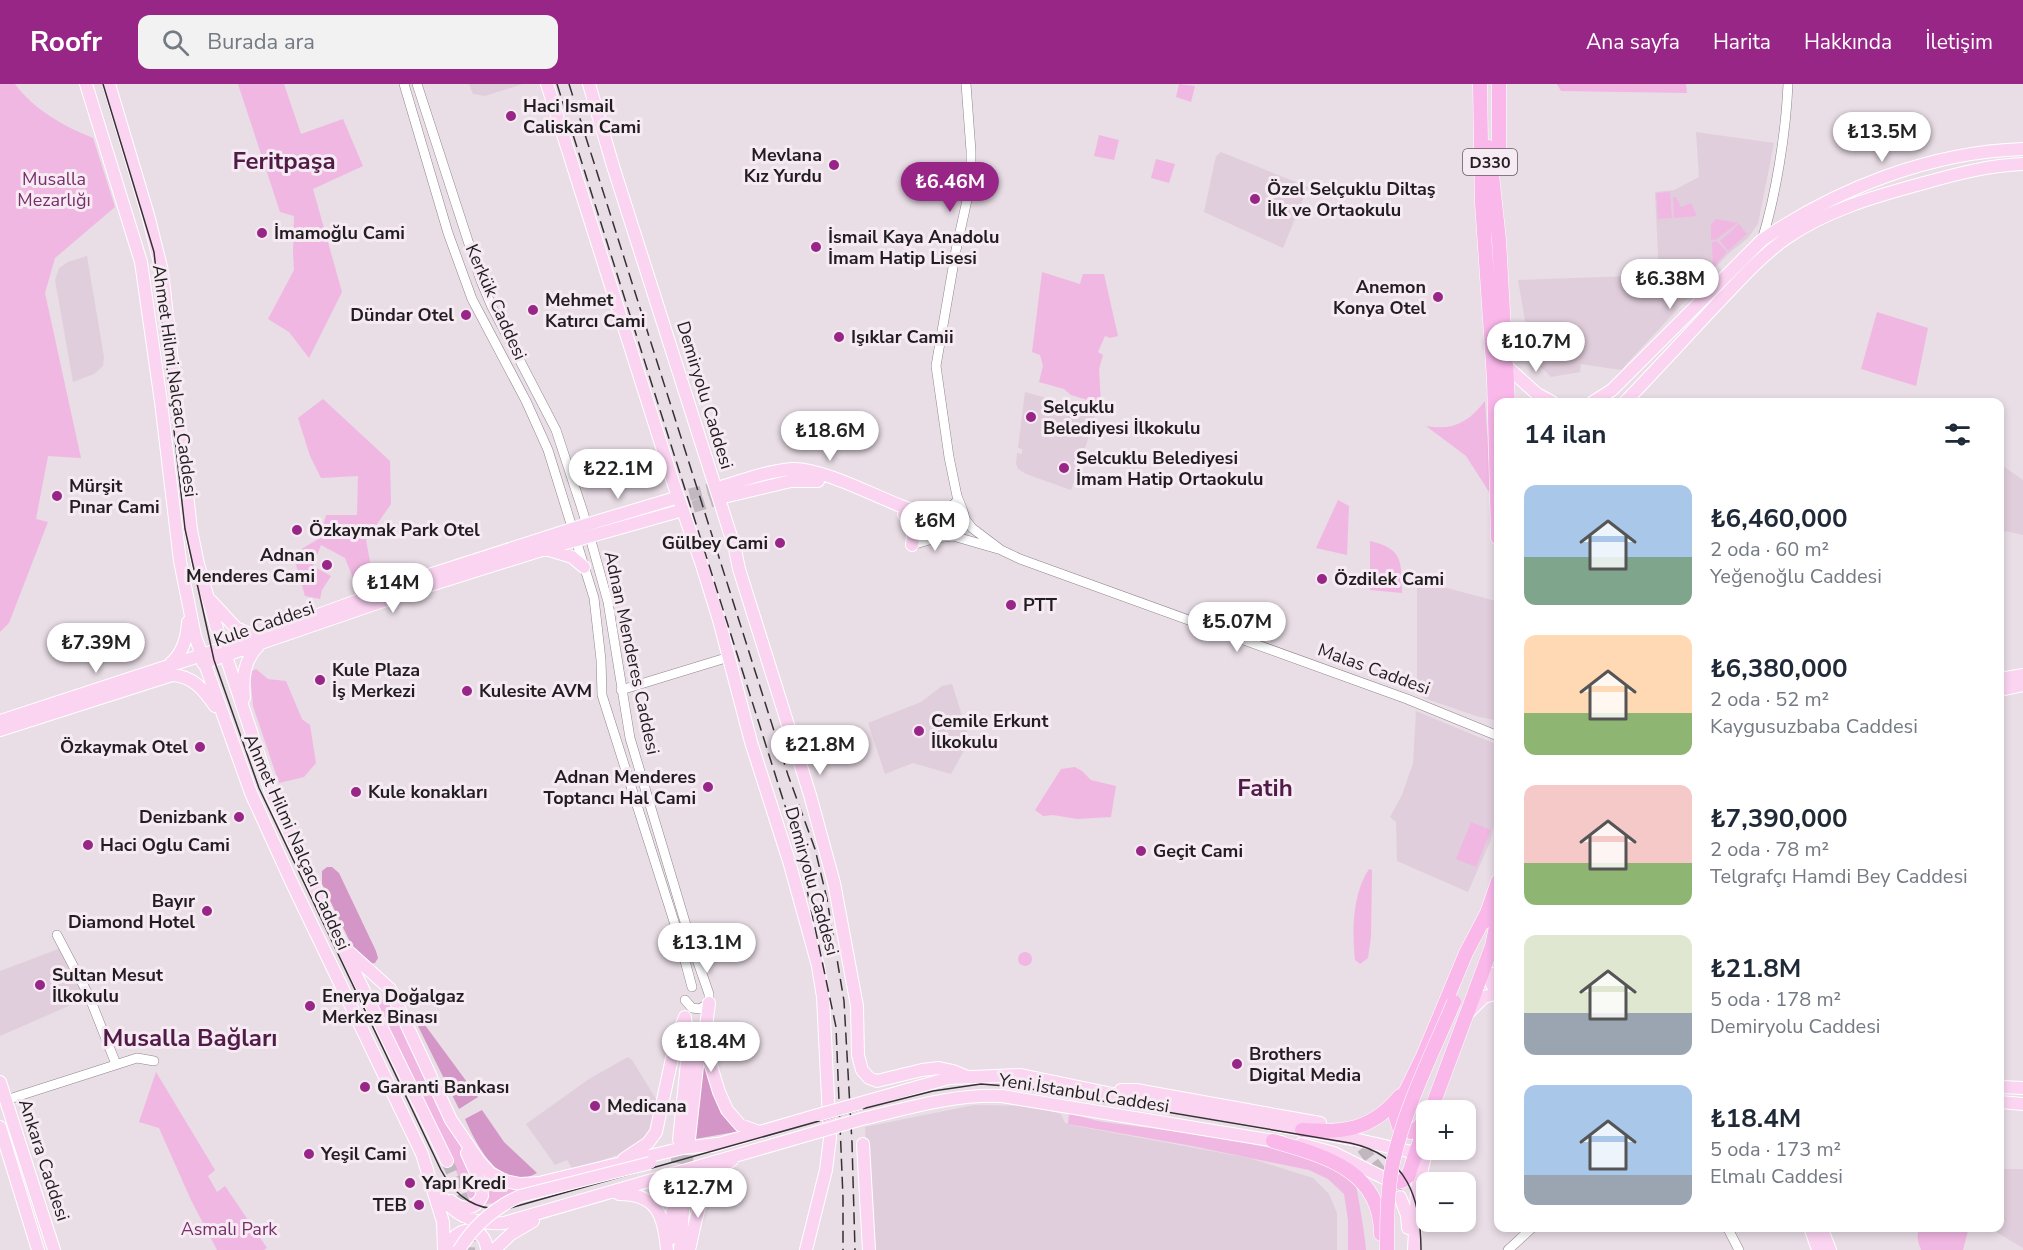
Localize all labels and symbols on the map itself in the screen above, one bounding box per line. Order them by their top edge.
place label: Haci Ismail Caliskan Cami [523,94,641,139]
marker: Haci Ismail Caliskan Cami [504,109,518,123]
pin: ₺13.5M [1833,112,1931,163]
place label: Mevlana Kız Yurdu [744,143,822,188]
district label: Feritpaşa [232,145,336,177]
road number: D330 [1463,149,1517,175]
marker: Mevlana Kız Yurdu [827,158,841,172]
pin: ₺6.46M [901,162,999,213]
park label: Musalla Mezarlığı [17,167,91,212]
place label: Özel Selçuklu Diltaş İlk ve Ortaokulu [1267,177,1436,222]
marker: Özel Selçuklu Diltaş İlk ve Ortaokulu [1248,192,1262,206]
place label: İmamoğlu Cami [274,221,405,245]
place label: İsmail Kaya Anadolu İmam Hatip Lisesi [828,225,999,270]
marker: İmamoğlu Cami [255,226,269,240]
street label: Kerkük Caddesi [460,240,532,364]
marker: İsmail Kaya Anadolu İmam Hatip Lisesi [809,240,823,254]
pin: ₺6.38M [1621,259,1719,310]
street label: Ahmet Hilmi Nalçacı Caddesi [147,263,203,499]
place label: Anemon Konya Otel [1333,275,1426,320]
place label: Mehmet Katırcı Cami [545,288,645,333]
marker: Anemon Konya Otel [1431,290,1445,304]
place label: Dündar Otel [350,303,454,327]
marker: Mehmet Katırcı Cami [526,303,540,317]
marker: Dündar Otel [459,308,473,322]
street label: Demiryolu Caddesi [671,318,739,472]
pin: ₺10.7M [1487,322,1585,373]
place label: Işıklar Camii [851,325,954,349]
marker: Işıklar Camii [832,330,846,344]
place label: Selçuklu Belediyesi İlkokulu [1043,395,1200,440]
marker: Selçuklu Belediyesi İlkokulu [1024,410,1038,424]
pin: ₺18.6M [781,411,879,462]
place label: Selcuklu Belediyesi İmam Hatip Ortaokulu [1076,446,1263,491]
pin: ₺22.1M [569,449,667,500]
marker: Selcuklu Belediyesi İmam Hatip Ortaokulu [1057,461,1071,475]
place label: Mürşit Pınar Cami [69,474,160,519]
marker: Mürşit Pınar Cami [50,489,64,503]
pin: ₺6M [906,501,964,552]
place label: Özkaymak Park Otel [309,518,480,542]
marker: Özkaymak Park Otel [290,523,304,537]
place label: Gülbey Cami [662,531,768,555]
marker: Gülbey Cami [773,536,787,550]
place label: Adnan Menderes Cami [186,543,315,588]
street label: Adnan Menderes Caddesi [599,549,665,757]
marker: Adnan Menderes Cami [320,558,334,572]
pin: ₺14M [357,563,429,614]
place label: Özdilek Cami [1334,567,1444,591]
marker: Özdilek Cami [1315,572,1329,586]
place label: PTT [1023,593,1058,617]
street label: Kule Caddesi [210,596,318,652]
marker: PTT [1004,598,1018,612]
pin: ₺5.07M [1188,602,1286,653]
pin: ₺7.39M [47,623,145,674]
street label: Malas Caddesi [1315,638,1433,700]
place label: Kule Plaza İş Merkezi [332,658,420,703]
marker: Kule Plaza İş Merkezi [313,673,327,687]
place label: Kulesite AVM [479,679,592,703]
marker: Kulesite AVM [460,684,474,698]
place label: Cemile Erkunt İlkokulu [931,709,1048,754]
marker: Cemile Erkunt İlkokulu [912,724,926,738]
pin: ₺21.8M [771,725,869,776]
street label: Ahmet Hilmi Nalçacı Caddesi [238,730,356,954]
place label: Özkaymak Otel [60,735,188,759]
marker: Özkaymak Otel [193,740,207,754]
place label: Adnan Menderes Toptancı Hal Cami [543,765,696,810]
district label: Fatih [1237,772,1293,804]
place label: Kule konakları [368,780,488,804]
marker: Adnan Menderes Toptancı Hal Cami [701,780,715,794]
marker: Kule konakları [349,785,363,799]
street label: Demiryolu Caddesi [779,804,845,958]
place label: Denizbank [139,805,227,829]
marker: Denizbank [232,810,246,824]
place label: Haci Oglu Cami [100,833,230,857]
marker: Haci Oglu Cami [81,838,95,852]
place label: Geçit Cami [1153,839,1243,863]
marker: Geçit Cami [1134,844,1148,858]
place label: Bayır Diamond Hotel [68,889,195,934]
marker: Bayır Diamond Hotel [200,904,214,918]
pin: ₺13.1M [658,923,756,974]
place label: Sultan Mesut İlkokulu [52,963,163,1008]
marker: Sultan Mesut İlkokulu [33,978,47,992]
place label: Enerya Doğalgaz Merkez Binası [322,984,465,1029]
marker: Enerya Doğalgaz Merkez Binası [303,999,317,1013]
district label: Musalla Bağları [103,1022,277,1054]
pin: ₺18.4M [662,1022,760,1073]
place label: Brothers Digital Media [1249,1042,1361,1087]
marker: Brothers Digital Media [1230,1057,1244,1071]
street label: Yeni İstanbul Caddesi [996,1068,1171,1118]
place label: Garanti Bankası [377,1075,509,1099]
marker: Garanti Bankası [358,1080,372,1094]
place label: Medicana [607,1094,687,1118]
street label: Ankara Caddesi [13,1096,75,1224]
marker: Medicana [588,1099,602,1113]
place label: Yeşil Cami [320,1142,406,1166]
marker: Yeşil Cami [302,1147,316,1161]
pin: ₺12.7M [649,1168,747,1219]
place label: Yapı Kredi [421,1171,506,1195]
marker: Yapı Kredi [403,1176,417,1190]
place label: TEB [373,1193,407,1217]
marker: TEB [412,1198,426,1212]
park label: Asmalı Park [181,1217,278,1241]

